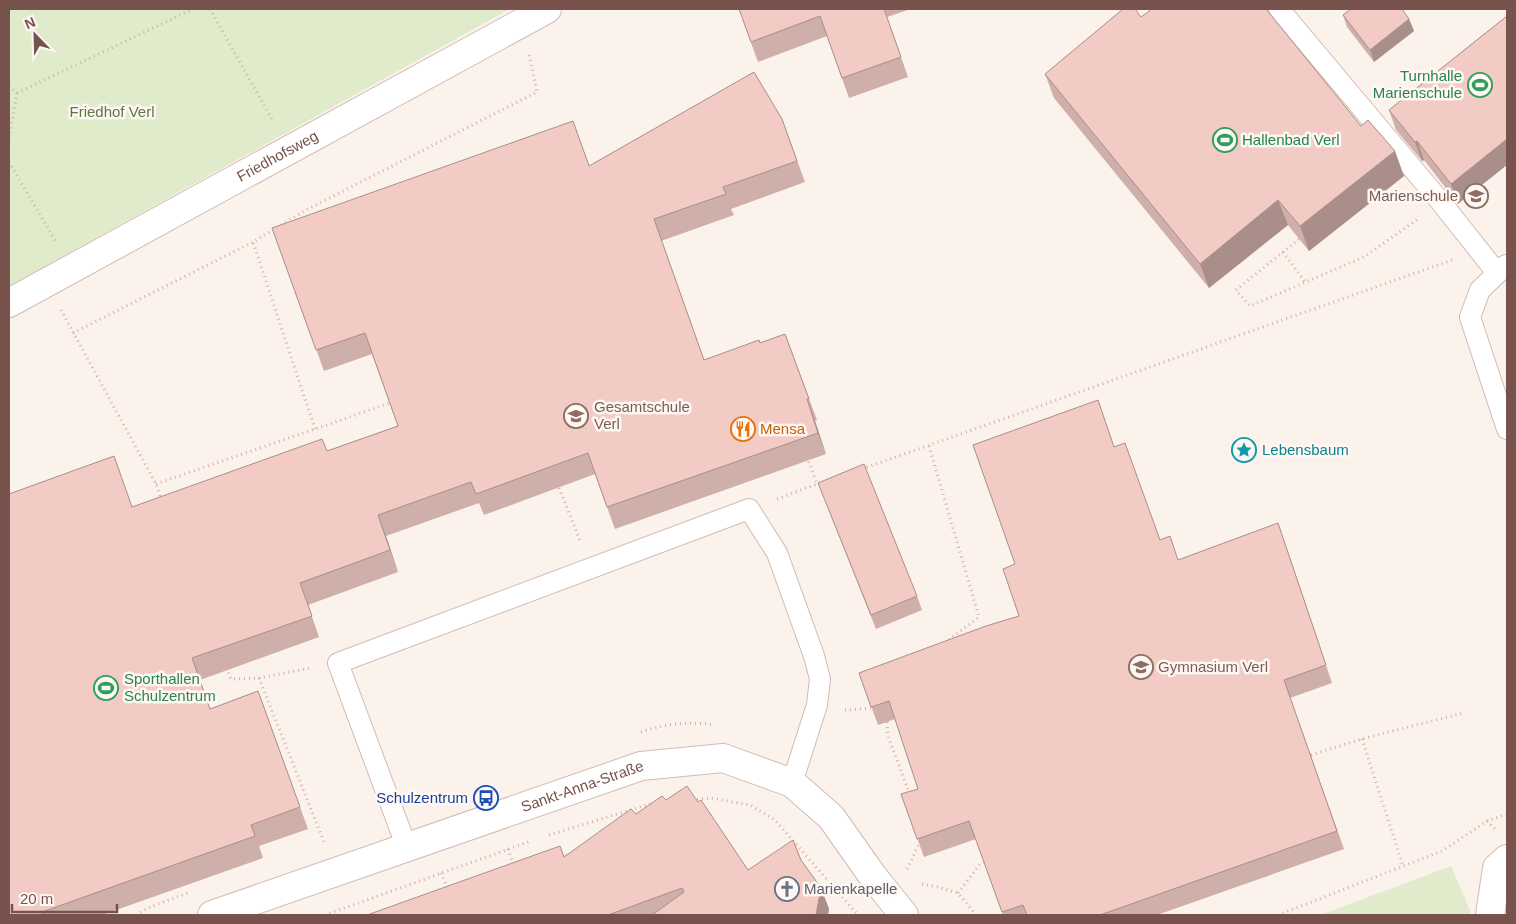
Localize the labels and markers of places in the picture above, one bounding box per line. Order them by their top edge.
place label: Turnhalle Marienschule [1373,67,1462,101]
sports icon: Turnhalle Marienschule [1467,72,1493,98]
sports icon: Hallenbad Verl [1212,127,1238,153]
place label: Hallenbad Verl [1242,131,1340,148]
school or university icon: Marienschule [1463,183,1489,209]
place label: Marienschule [1369,187,1458,204]
place label: Gesamtschule Verl [594,398,690,432]
school or university icon: Gesamtschule Verl [563,403,589,429]
restaurant icon: Mensa [730,416,756,442]
place label: Mensa [760,420,806,437]
place icon: Lebensbaum [1231,437,1257,463]
place label: Lebensbaum [1262,441,1349,458]
school or university icon: Gymnasium Verl [1128,654,1154,680]
place label: Gymnasium Verl [1158,658,1268,675]
place label: Sporthallen Schulzentrum [124,670,216,704]
sports icon: Sporthallen Schulzentrum [93,675,119,701]
bus stop icon: Schulzentrum [473,785,499,811]
place label: Schulzentrum [376,789,468,806]
church icon: Marienkapelle [774,876,800,902]
place label: Marienkapelle [804,880,897,897]

